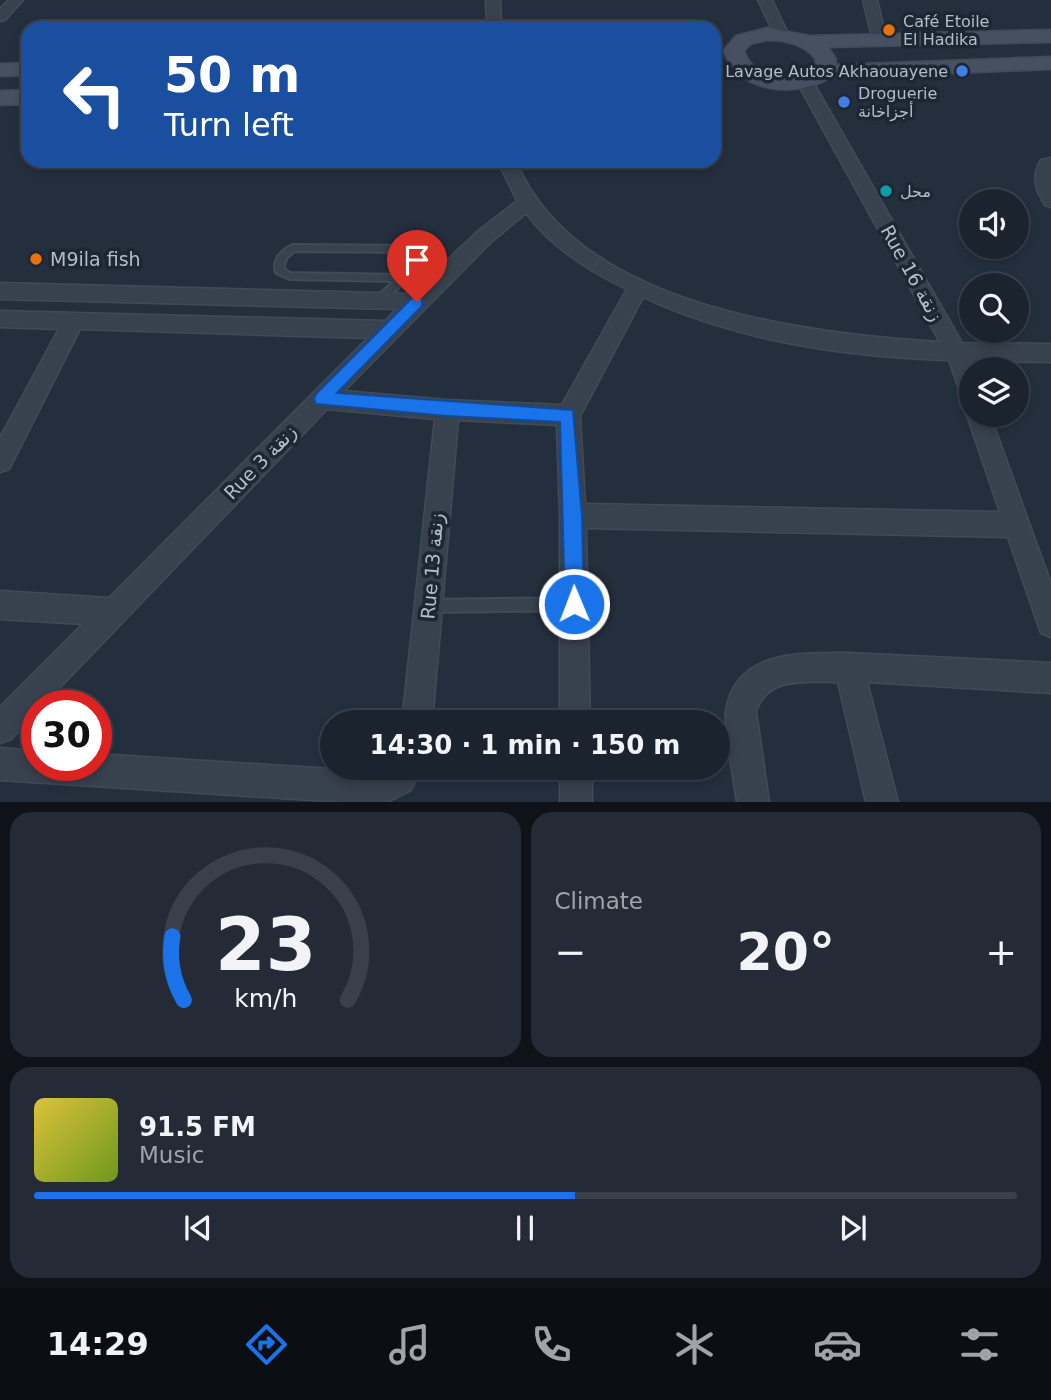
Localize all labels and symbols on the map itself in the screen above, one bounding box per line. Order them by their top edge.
place label: Café Etoile El Hadika [903,12,989,49]
marker: Café Etoile El Hadika [881,22,897,38]
place label: Lavage Autos Akhaouayene [725,62,948,81]
marker: Lavage Autos Akhaouayene [954,63,970,79]
place label: Droguerie أجزاخانة [858,84,937,122]
marker: Droguerie أجزاخانة [836,94,852,110]
place label: محل [900,182,931,201]
marker: محل [878,183,894,199]
street label: Rue 16 زنقة [876,221,947,325]
pin [387,230,447,302]
place label: M9ila fish [50,248,141,270]
marker: M9ila fish [28,251,44,267]
street label: Rue 3 زنقة [219,420,301,504]
street label: Rue 13 زنقة [416,512,449,620]
position arrow [537,567,611,641]
speed limit sign: 30 [21,690,112,781]

